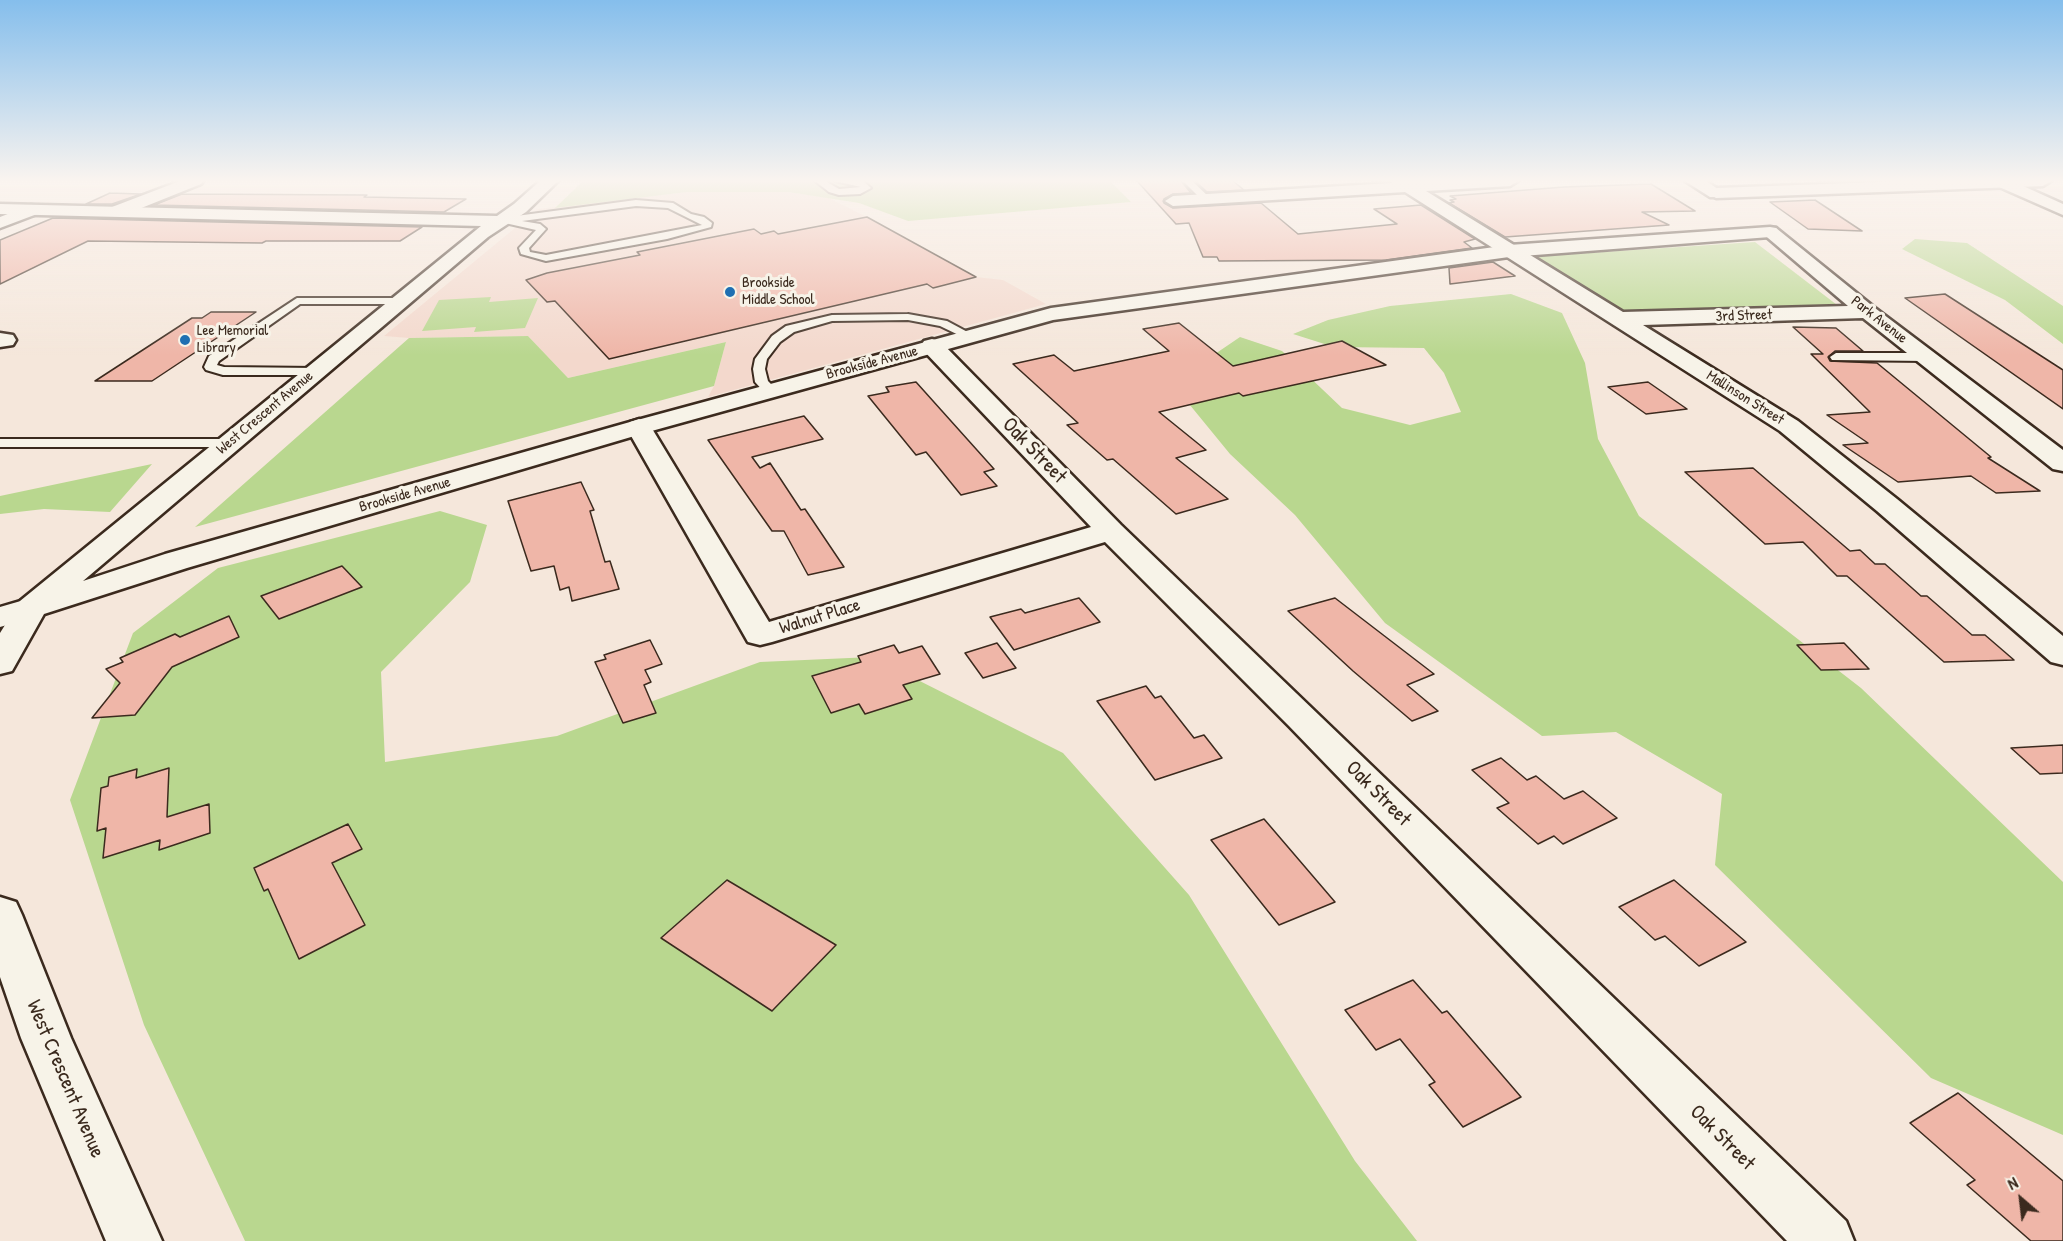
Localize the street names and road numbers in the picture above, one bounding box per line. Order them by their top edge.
street label: Park Avenue [1847,292,1911,348]
street label: 3rd Street [1715,306,1773,326]
street label: Brookside Avenue [824,342,920,384]
street label: West Crescent Avenue [213,367,317,459]
street label: Mallinson Street [1703,367,1787,429]
street label: Oak Street [996,413,1072,489]
street label: Brookside Avenue [357,473,453,517]
street label: Walnut Place [777,595,863,639]
street label: Oak Street [1340,756,1416,832]
street label: West Crescent Avenue [20,996,110,1162]
street label: Oak Street [1684,1100,1760,1176]

